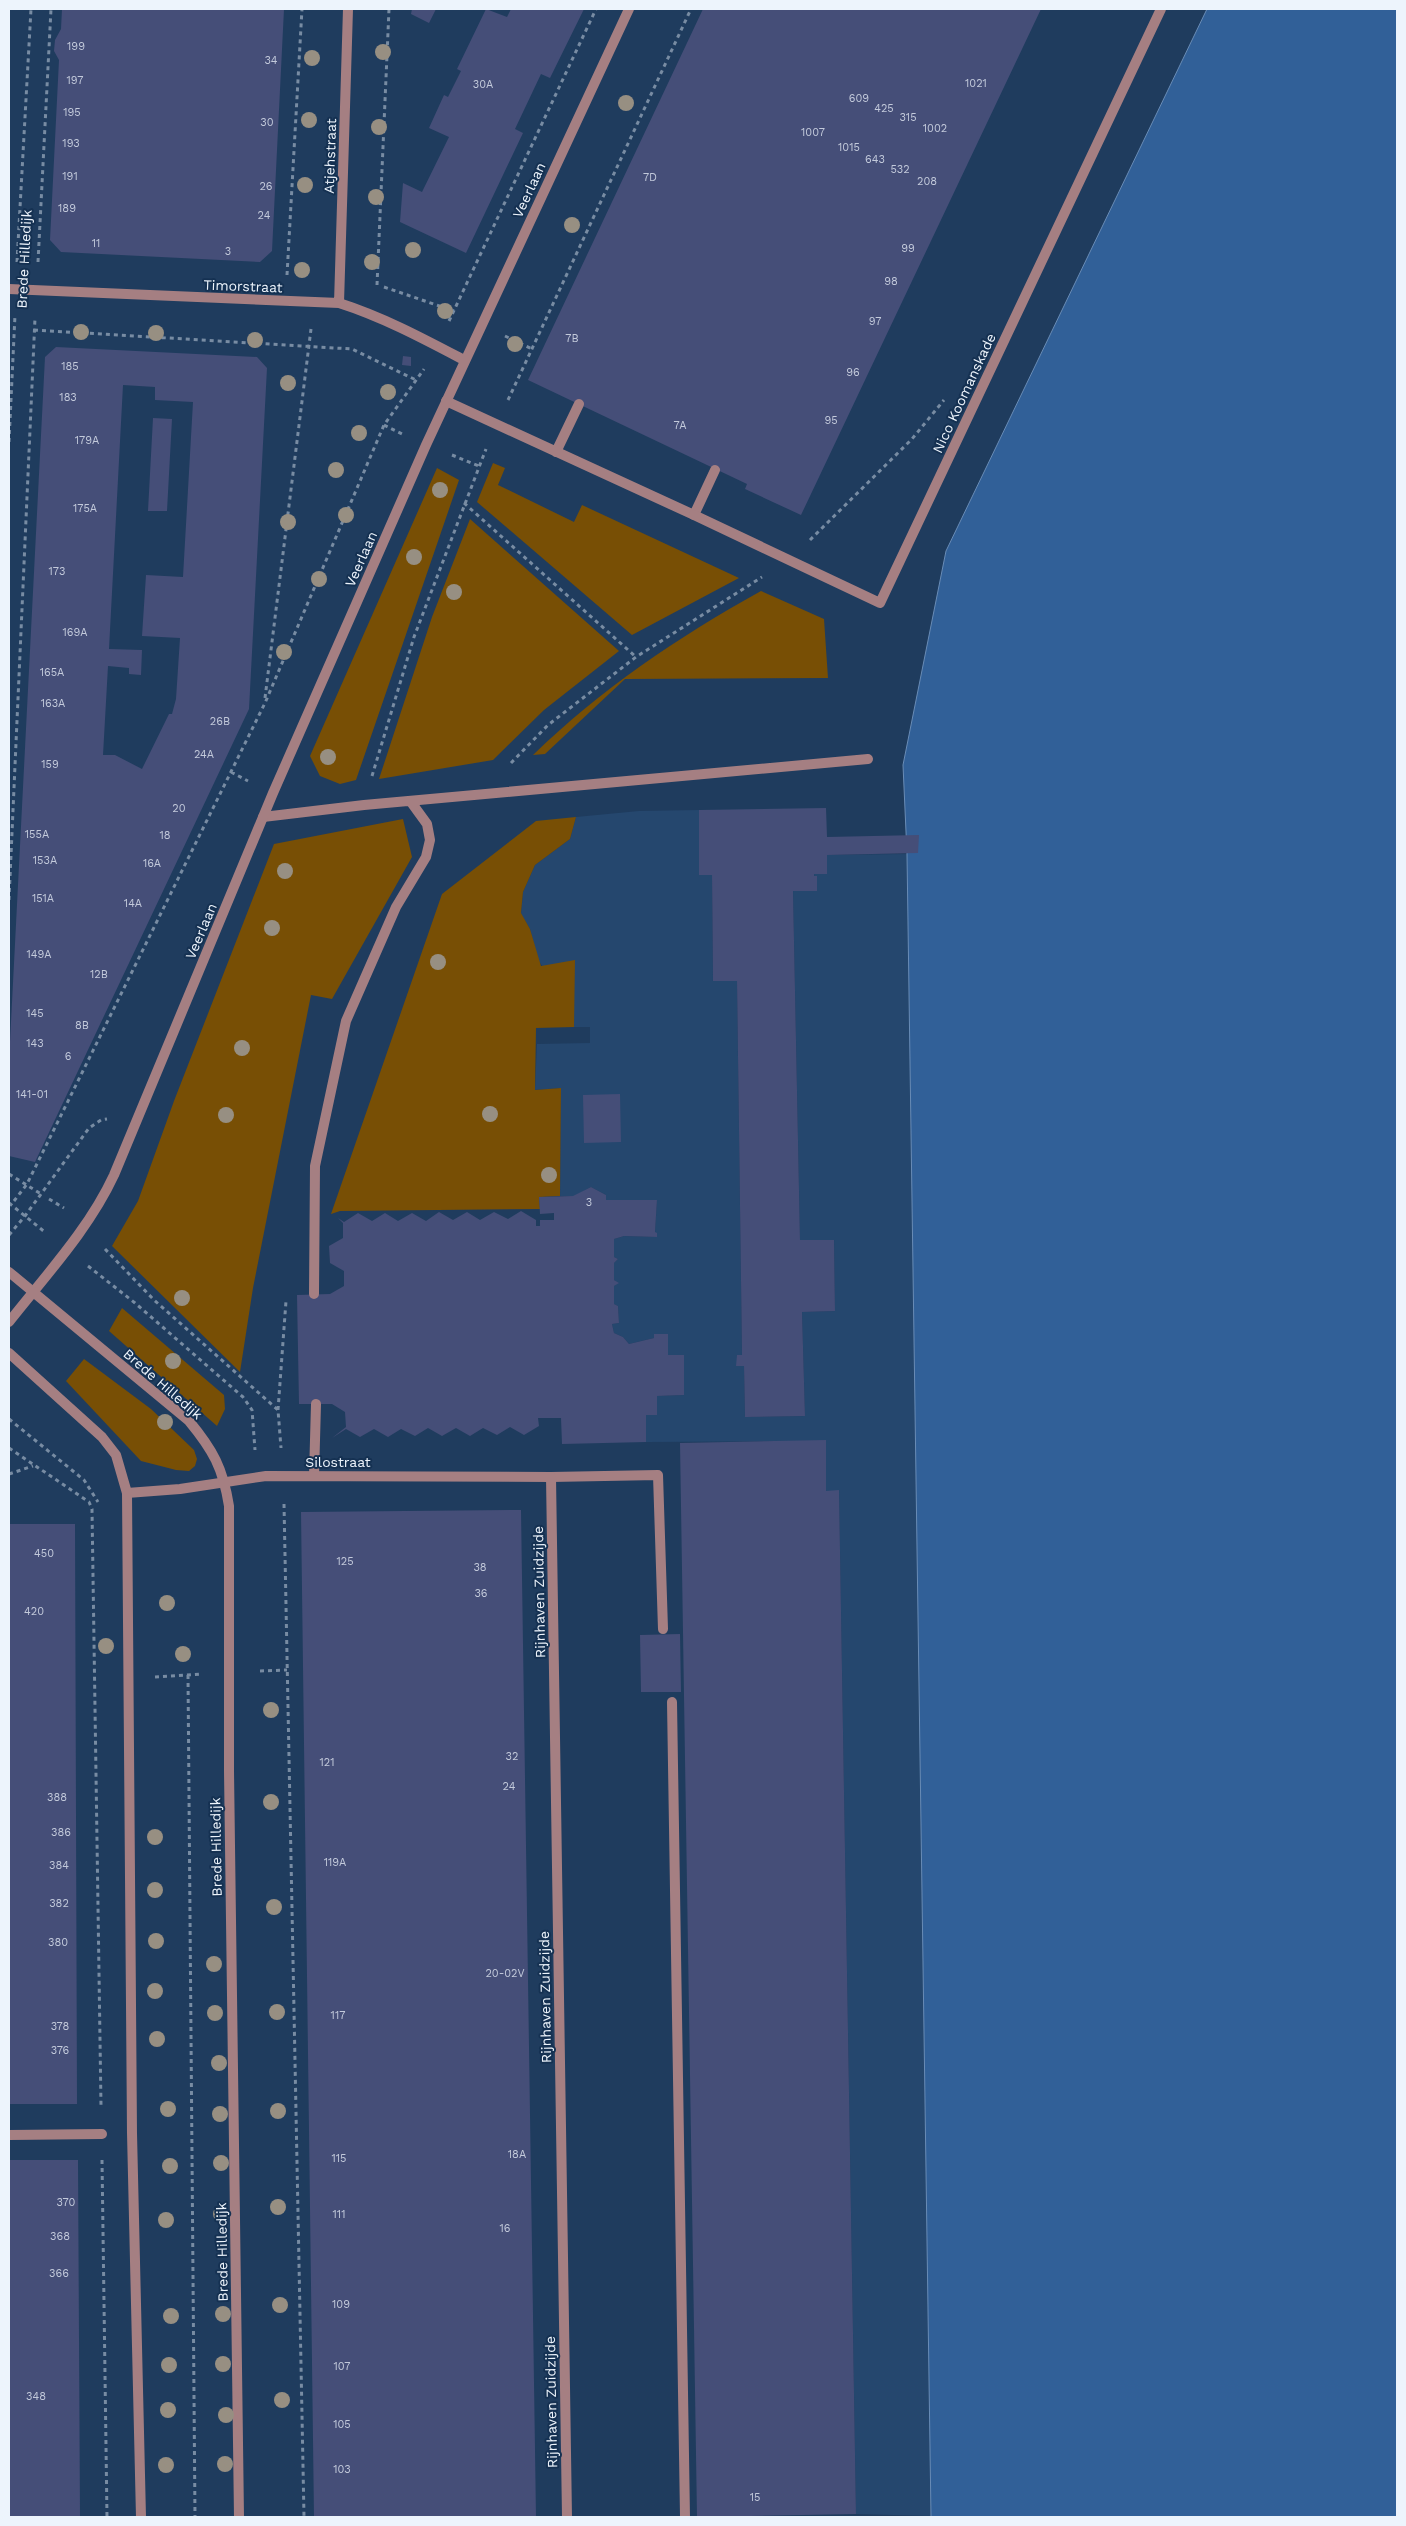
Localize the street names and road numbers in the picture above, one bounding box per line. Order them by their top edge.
street label: Atjehstraat [321,118,339,194]
street label: Veerlaan [509,160,549,220]
street label: Brede Hilledijk [13,209,35,309]
street label: Timorstraat [203,277,283,295]
street label: Nico Koomanskade [929,331,999,455]
street label: Veerlaan [342,529,380,589]
street label: Veerlaan [182,901,220,961]
street label: Brede Hilledijk [120,1345,206,1423]
street label: Silostraat [305,1454,371,1470]
street label: Rijnhaven Zuidzijde [530,1526,548,1658]
street label: Brede Hilledijk [207,1797,225,1897]
street label: Rijnhaven Zuidzijde [536,1931,554,2063]
street label: Brede Hilledijk [213,2202,231,2302]
street label: Rijnhaven Zuidzijde [542,2336,560,2468]

